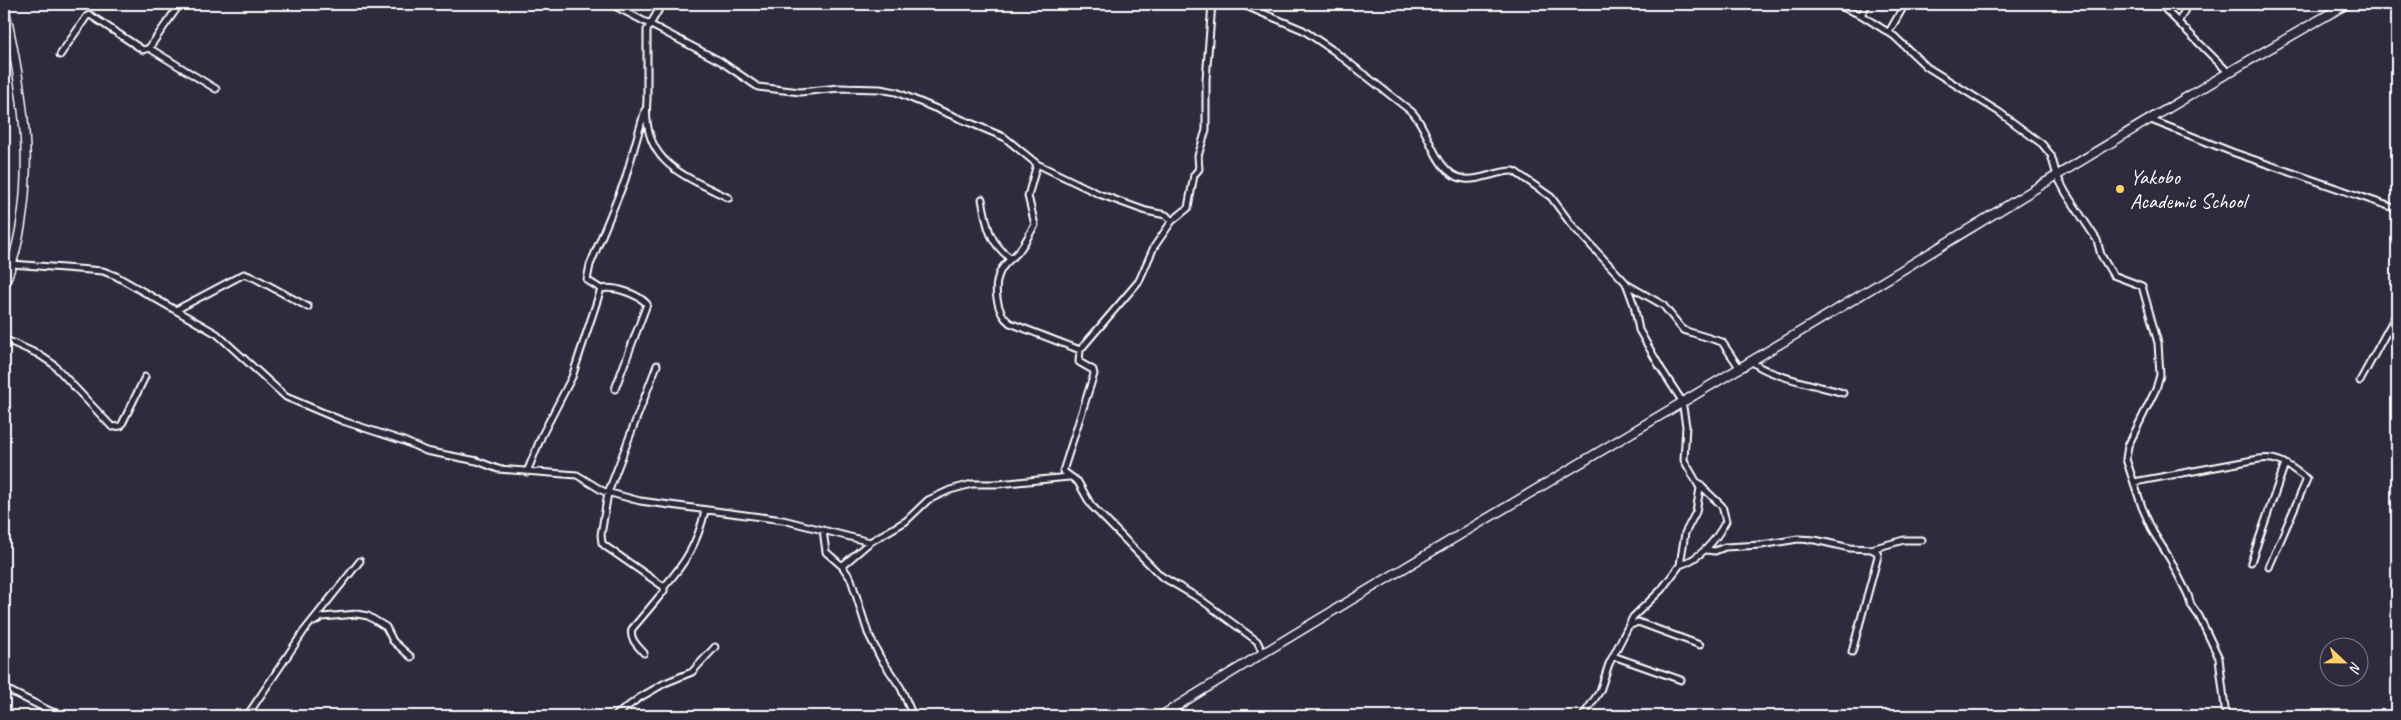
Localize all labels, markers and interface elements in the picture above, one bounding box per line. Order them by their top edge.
place label: Yakobo Academic School [2130,164,2249,214]
marker: Yakobo Academic School [2114,183,2126,195]
north arrow [2318,638,2368,688]
text: N [2345,659,2365,676]

